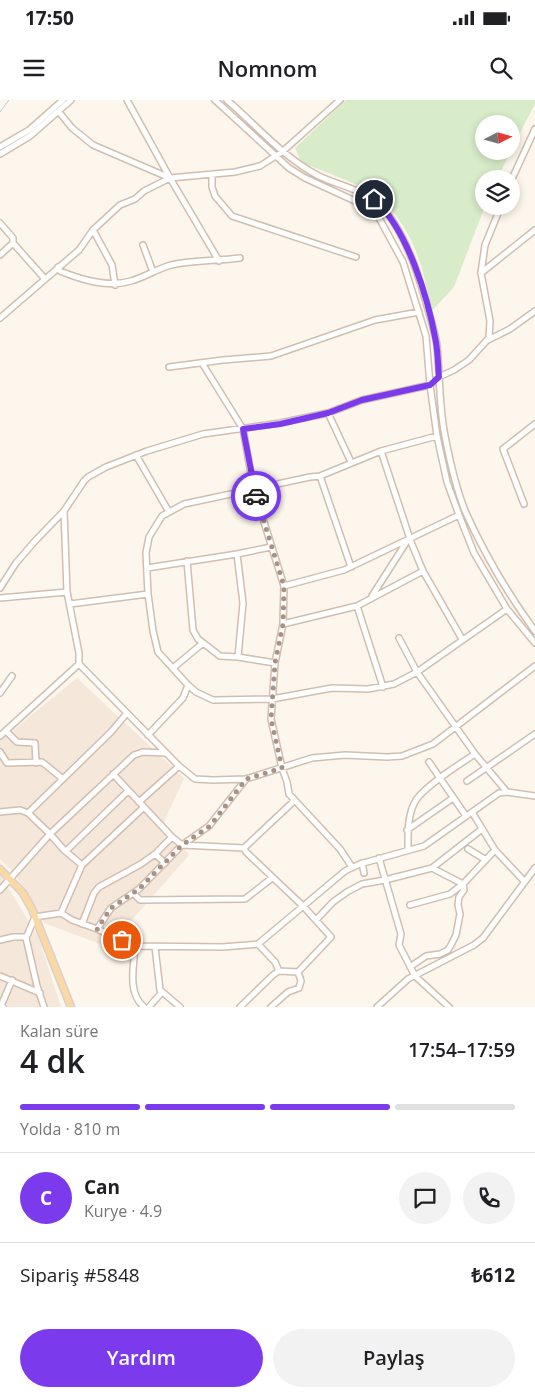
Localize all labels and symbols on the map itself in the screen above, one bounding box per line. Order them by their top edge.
north arrow [475,115,520,160]
pin [353,178,395,220]
courier [231,471,281,521]
pin [101,919,143,961]

